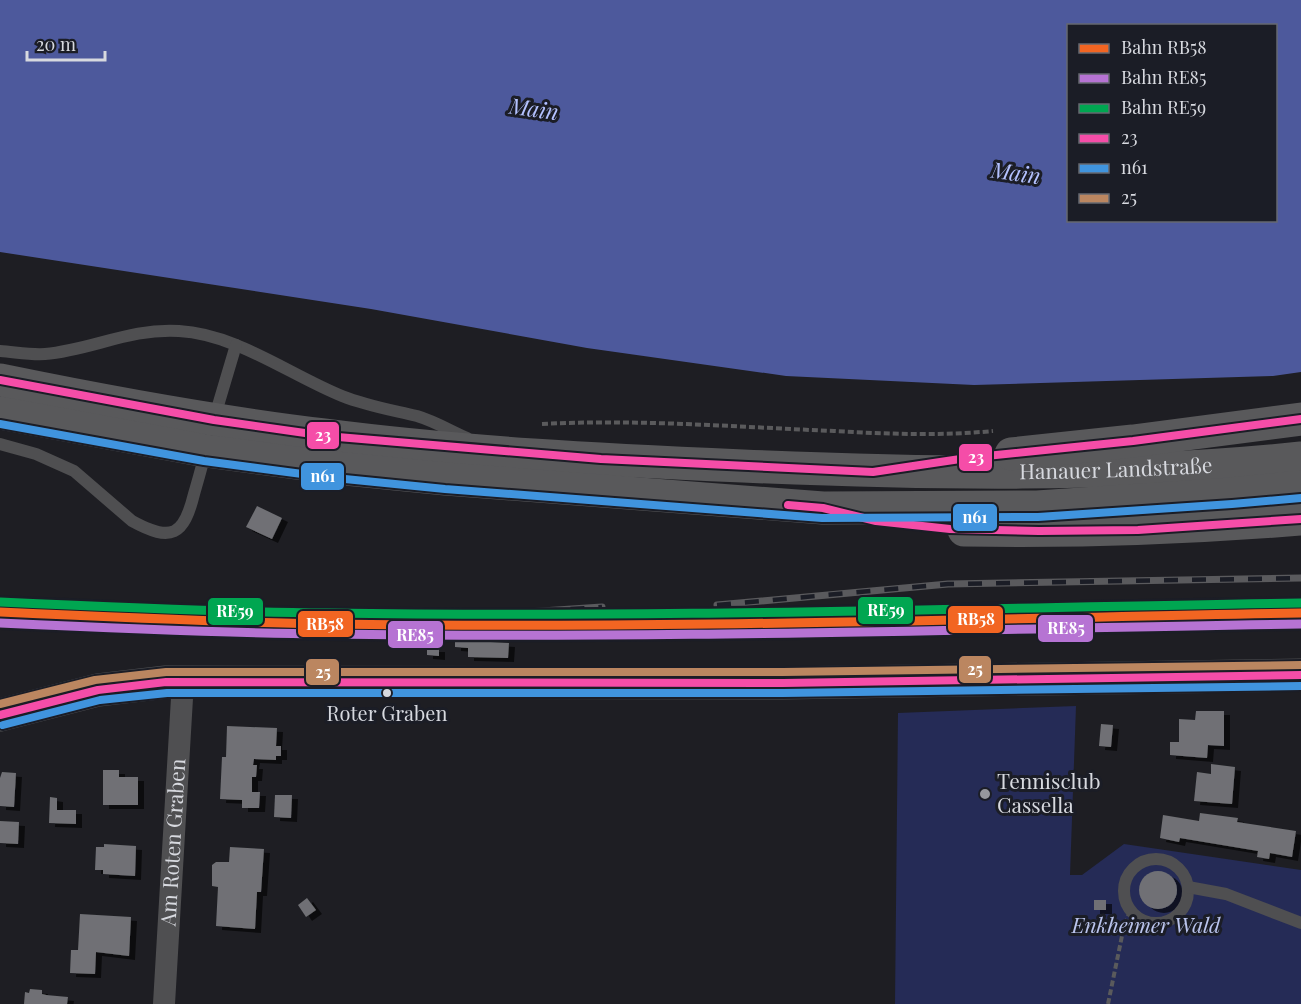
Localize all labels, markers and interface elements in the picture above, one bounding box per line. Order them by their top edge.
scale bar [27,24,105,62]
legend [1067,24,1277,222]
text: 20 m [36,32,76,56]
text: Bahn RB58 [1121,35,1207,59]
text: Bahn RE85 [1121,65,1206,89]
water label: Main [507,90,561,126]
text: Bahn RE59 [1121,95,1206,119]
text: 23 [1121,125,1138,149]
water label: Main [989,154,1043,190]
text: n61 [1121,155,1148,179]
text: 25 [1121,185,1137,209]
line badge: 23 [306,421,340,450]
text: 23 [315,424,331,445]
line badge: 23 [958,443,993,472]
text: 23 [968,446,984,467]
street label: Hanauer Landstraße [1019,449,1213,484]
line badge: n61 [300,462,345,491]
text: n61 [311,465,335,486]
line badge: n61 [952,503,998,532]
text: n61 [963,506,987,527]
line badge: RE59 [857,596,914,625]
line badge: RE59 [207,597,264,626]
text: RE59 [867,599,905,620]
text: RE59 [216,600,254,621]
line badge: RB58 [947,605,1004,634]
text: RB58 [957,608,995,629]
line badge: RB58 [297,610,354,638]
text: RB58 [306,613,344,634]
line badge: RE85 [1037,614,1094,643]
text: RE85 [1047,617,1085,638]
line badge: RE85 [387,620,444,649]
text: RE85 [396,624,434,645]
line badge: 25 [958,655,992,684]
line badge: 25 [305,658,340,686]
text: 25 [967,658,983,679]
text: 25 [315,661,331,682]
marker: Roter Graben [381,687,393,699]
place label: Roter Graben [327,699,447,726]
street label: Am Roten Graben [153,757,190,928]
place label: Tennisclub Cassella [997,766,1101,818]
marker: Tennisclub Cassella [978,787,992,801]
park label: Enkheimer Wald [1071,910,1221,938]

